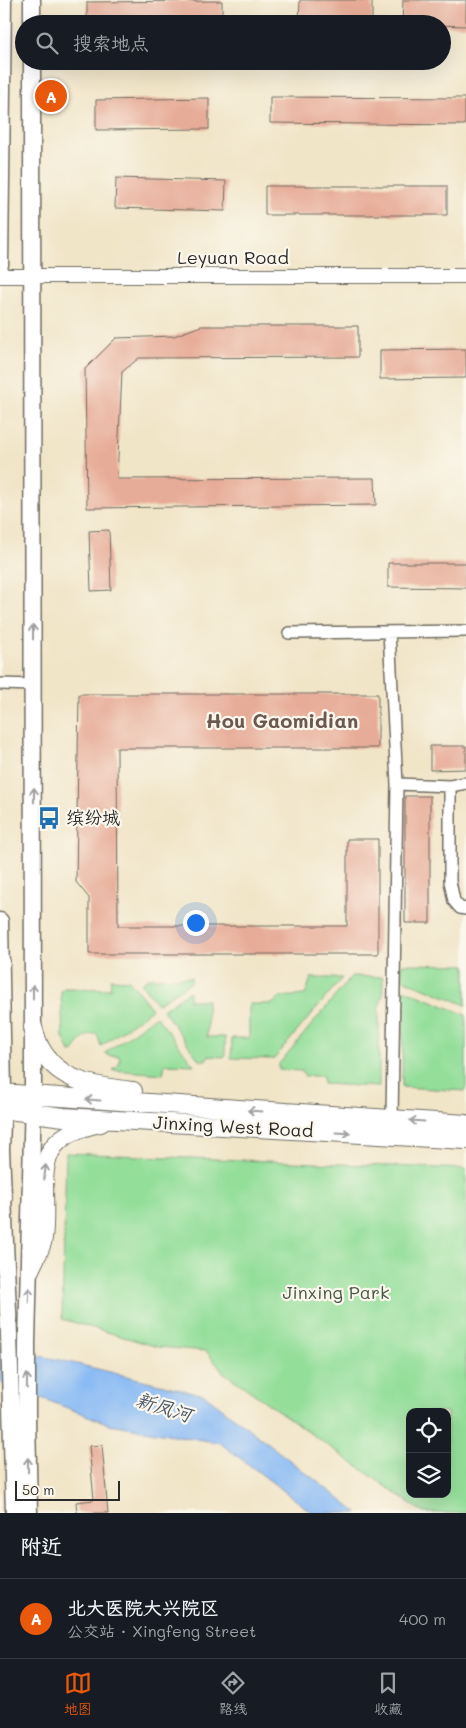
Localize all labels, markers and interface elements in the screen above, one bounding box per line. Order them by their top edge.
search box [15,15,451,70]
icon: search [33,29,61,57]
text: 搜索地点 [73,30,149,55]
pin: A [35,77,67,115]
street label: Leyuan Road [177,245,289,269]
one-way arrow [28,625,38,641]
district label: Hou Gaomidian [206,707,358,733]
one-way arrow [29,787,38,803]
bus stop icon: 缤纷城 [36,805,62,831]
place label: 缤纷城 [66,805,120,829]
your location [183,910,209,936]
one-way arrow [28,985,38,1001]
one-way arrow [85,1095,101,1104]
one-way arrow [247,1107,263,1116]
street label: Jinxing West Road [152,1110,314,1142]
one-way arrow [410,1117,426,1126]
one-way arrow [335,1129,351,1138]
one-way arrow [40,1164,50,1180]
park label: Jinxing Park [282,1280,390,1304]
one-way arrow [24,1287,34,1304]
one-way arrow [22,1373,32,1389]
water label: 新凤河 [133,1386,198,1428]
map controls [406,1408,451,1498]
button: locate [406,1408,451,1453]
button: layers [406,1453,451,1498]
one-way arrow [23,1458,33,1474]
scale bar [15,1478,120,1501]
text: 50 m [22,1480,54,1499]
text: 附近 [20,1532,62,1559]
text: 北大医院大兴院区 [67,1595,219,1620]
text: A [30,1608,42,1629]
text: 400 m [399,1608,446,1629]
text: 公交站 · Xingfeng Street [67,1620,256,1641]
tab: 地图 [64,1669,92,1718]
tab: 路线 [219,1669,247,1718]
tab: 收藏 [374,1669,402,1718]

